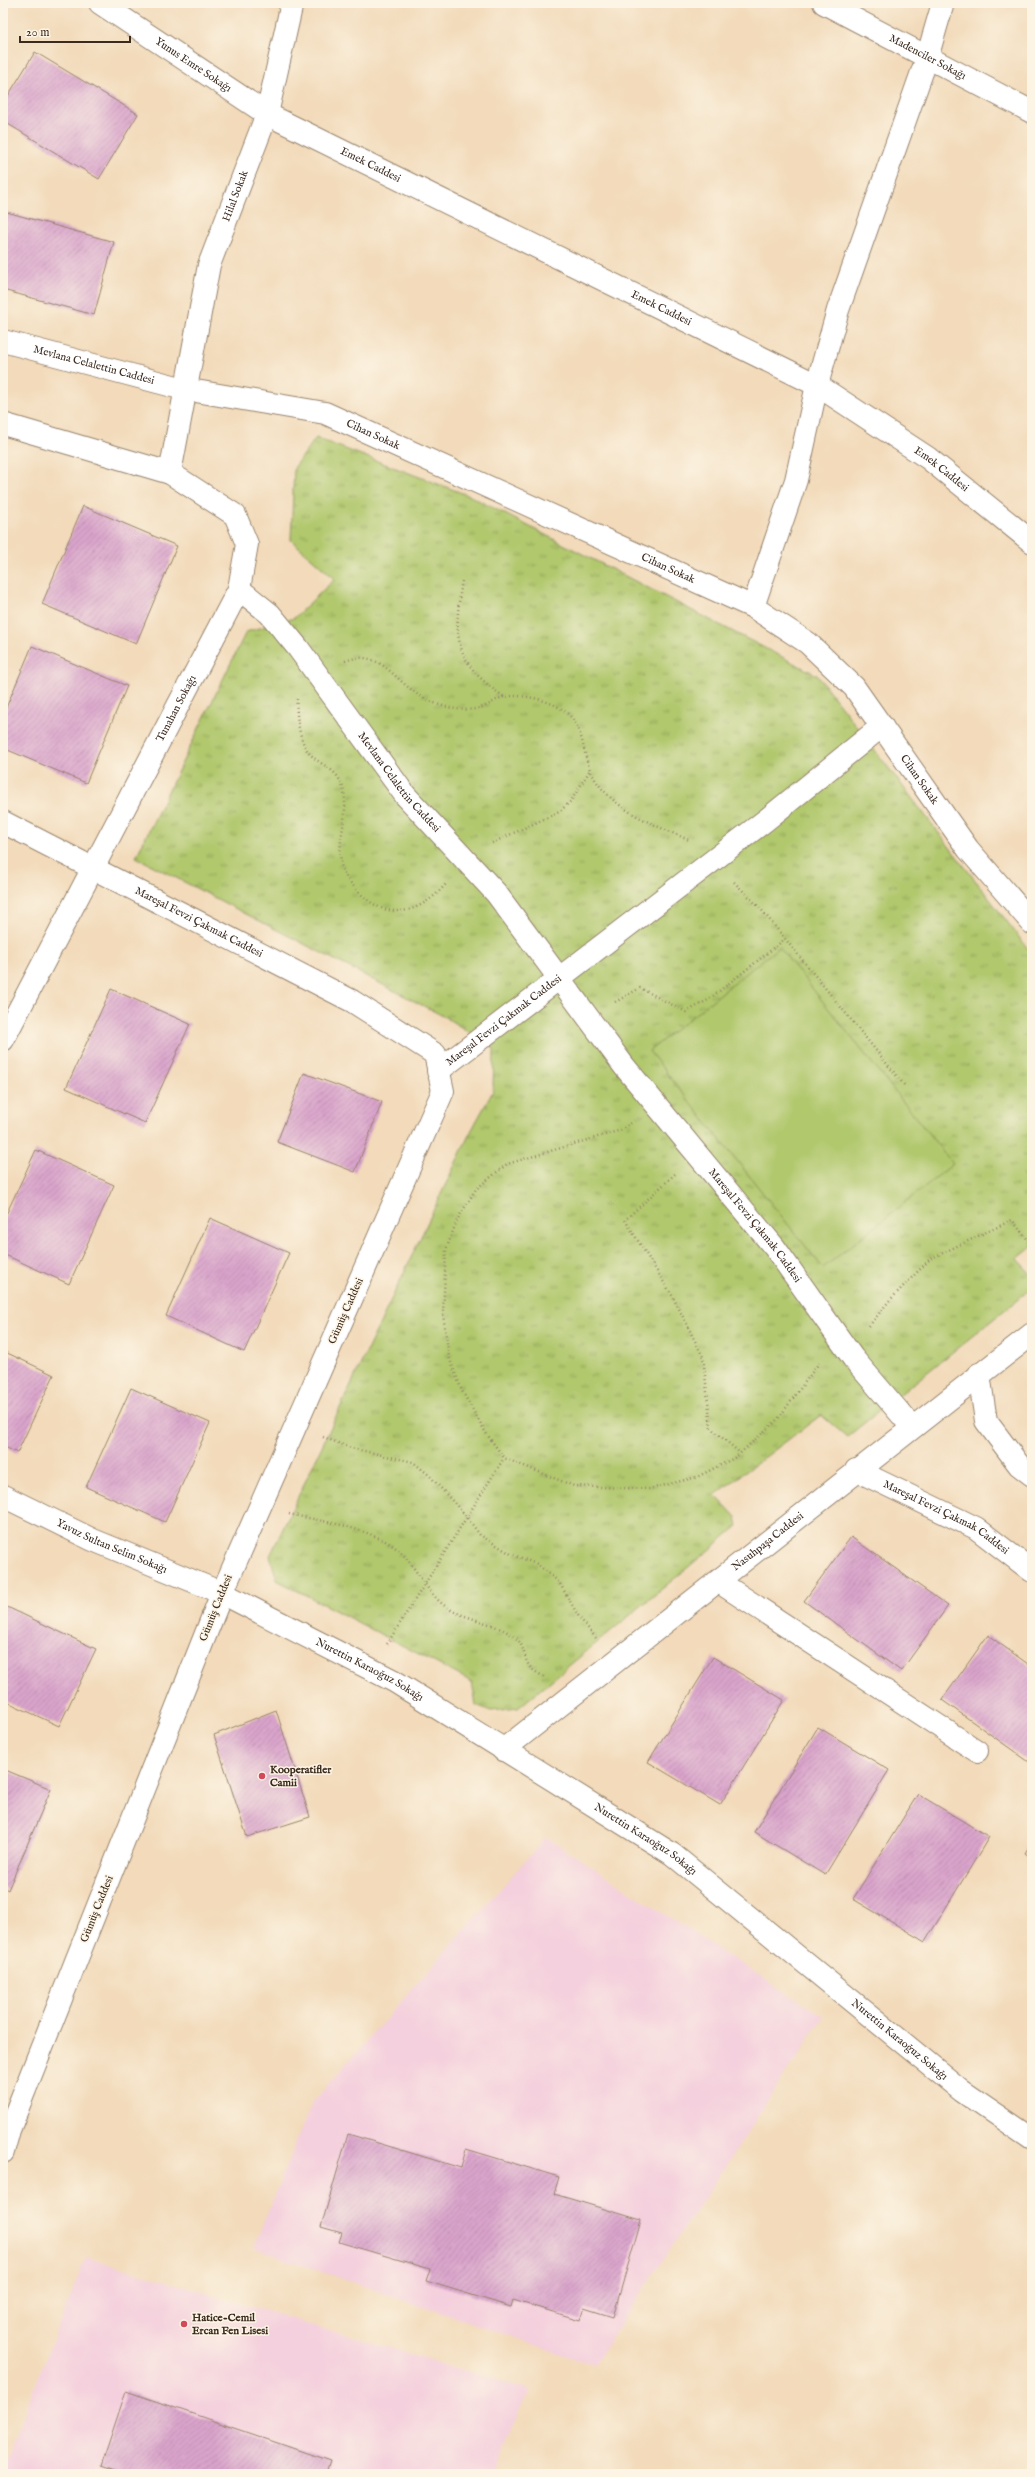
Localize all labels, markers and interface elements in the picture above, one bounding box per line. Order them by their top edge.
scale bar [20,18,130,44]
text: 20 m [26,25,49,40]
street label: Madenciler Sokağı [887,31,969,83]
street label: Yunus Emre Sokağı [152,34,234,96]
street label: Emek Caddesi [338,144,403,186]
street label: Hilal Sokak [219,168,252,224]
street label: Emek Caddesi [629,287,694,329]
street label: Mevlana Celalettin Caddesi [32,342,156,388]
street label: Cihan Sokak [344,416,402,453]
street label: Emek Caddesi [911,444,972,495]
street label: Cihan Sokak [639,550,697,587]
street label: Tunahan Sokağı [153,673,200,744]
street label: Mevlana Celalettin Caddesi [355,729,443,835]
street label: Cihan Sokak [897,752,942,807]
street label: Mareşal Fevzi Çakmak Caddesi [132,884,265,961]
street label: Mareşal Fevzi Çakmak Caddesi [443,972,565,1069]
street label: Mareşal Fevzi Çakmak Caddesi [705,1166,804,1285]
street label: Gümüş Caddesi [325,1276,367,1346]
street label: Mareşal Fevzi Çakmak Caddesi [881,1477,1012,1558]
street label: Nasuhpaşa Caddesi [729,1509,807,1574]
street label: Yavuz Sultan Selim Sokağı [54,1516,169,1577]
street label: Gümüş Caddesi [196,1572,236,1644]
street label: Nurettin Karaoğuz Sokağı [313,1635,426,1705]
place label: Kooperatifler Camii [270,1763,332,1790]
marker: Kooperatifler Camii [257,1771,267,1781]
street label: Nurettin Karaoğuz Sokağı [591,1800,700,1878]
street label: Gümüş Caddesi [77,1873,117,1945]
street label: Nurettin Karaoğuz Sokağı [848,1996,951,2083]
place label: Hatice-Cemil Ercan Fen Lisesi [192,2311,268,2338]
marker: Hatice-Cemil Ercan Fen Lisesi [179,2319,189,2329]

